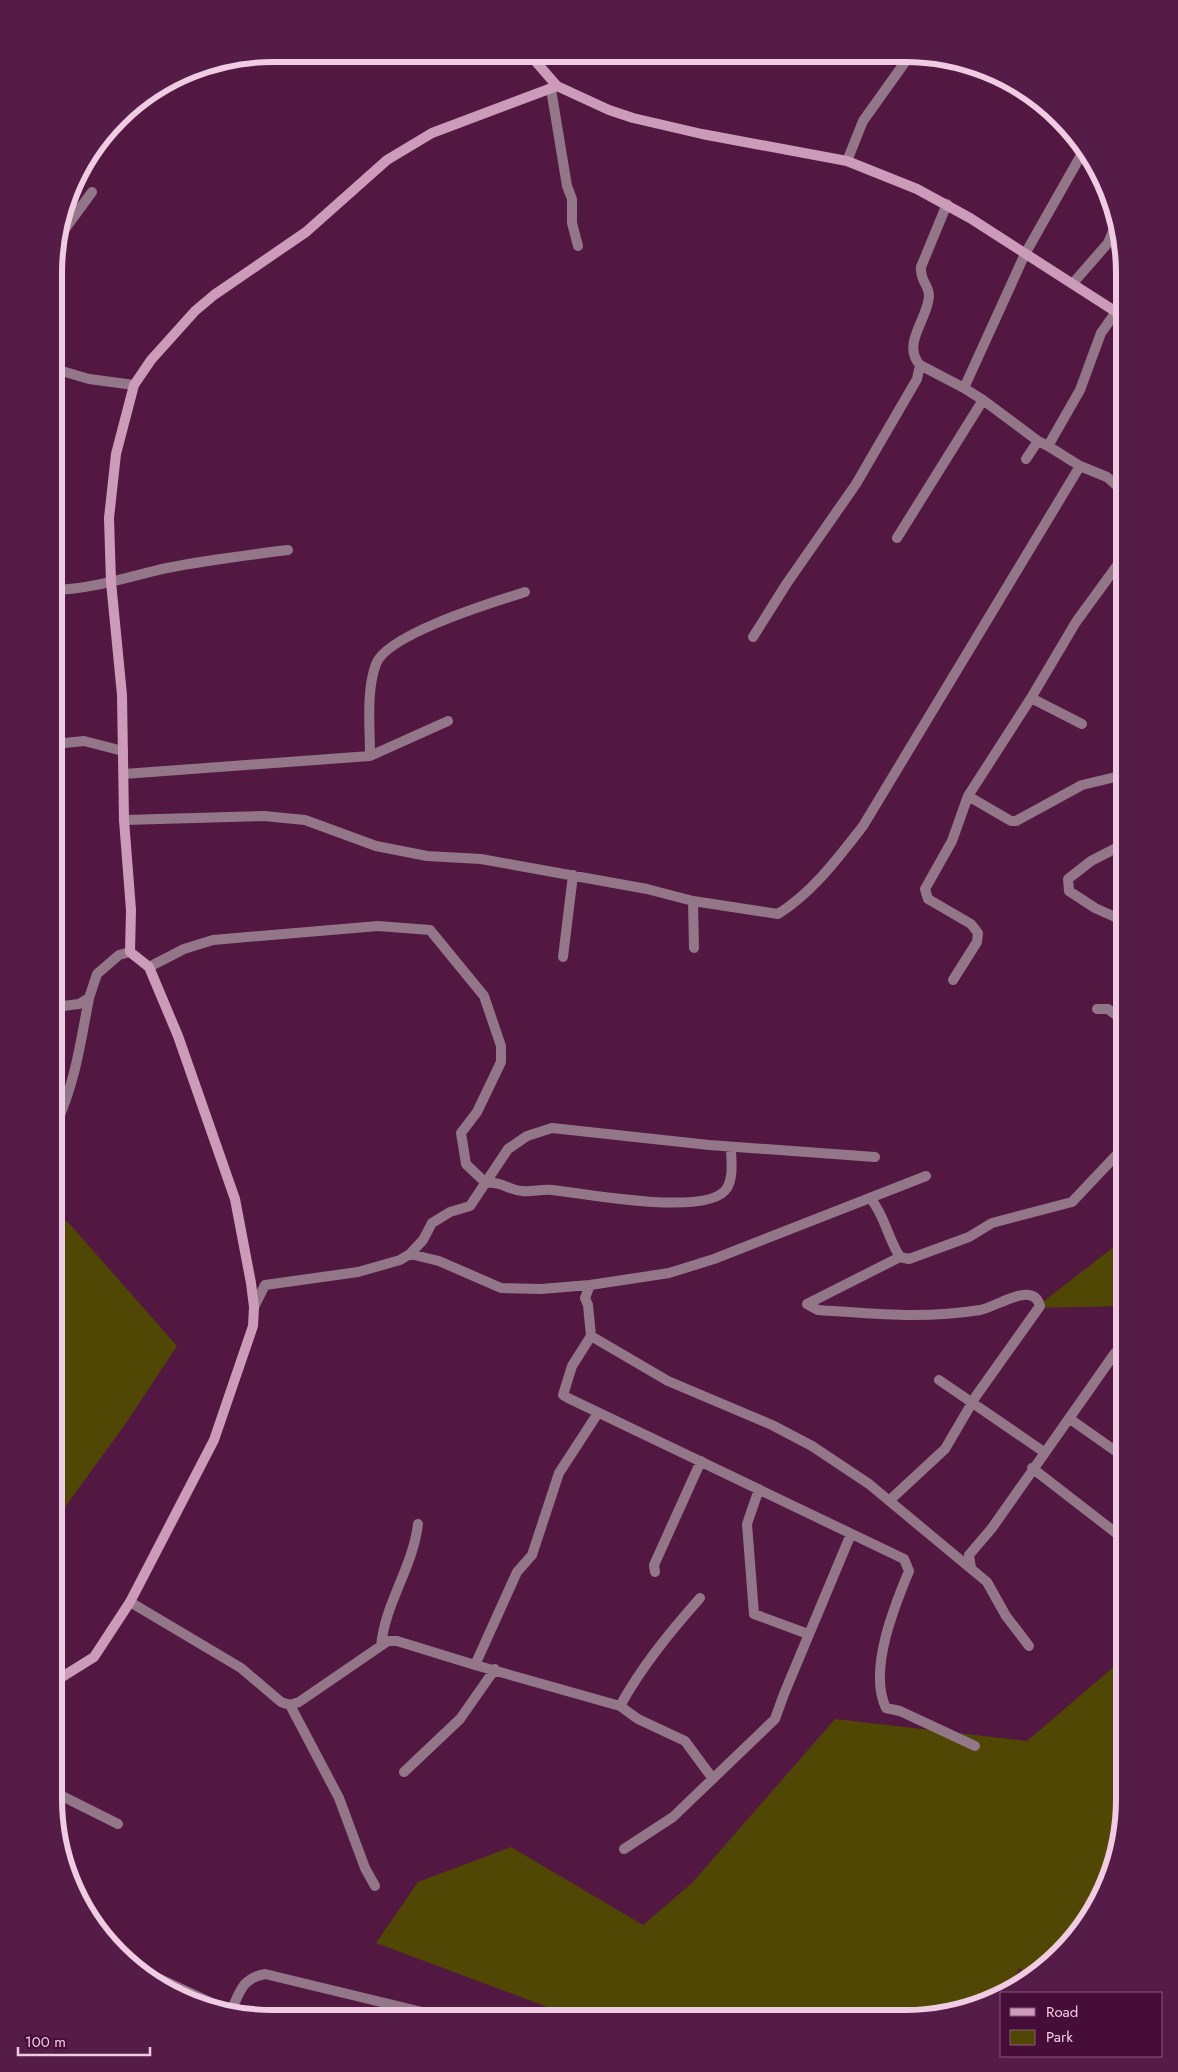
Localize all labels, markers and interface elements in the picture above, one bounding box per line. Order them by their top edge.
legend [1000,1992,1163,2057]
text: Road [1046,2001,1078,2023]
scale bar [18,2024,150,2056]
text: Park [1046,2026,1073,2048]
text: 100 m [25,2031,66,2053]

